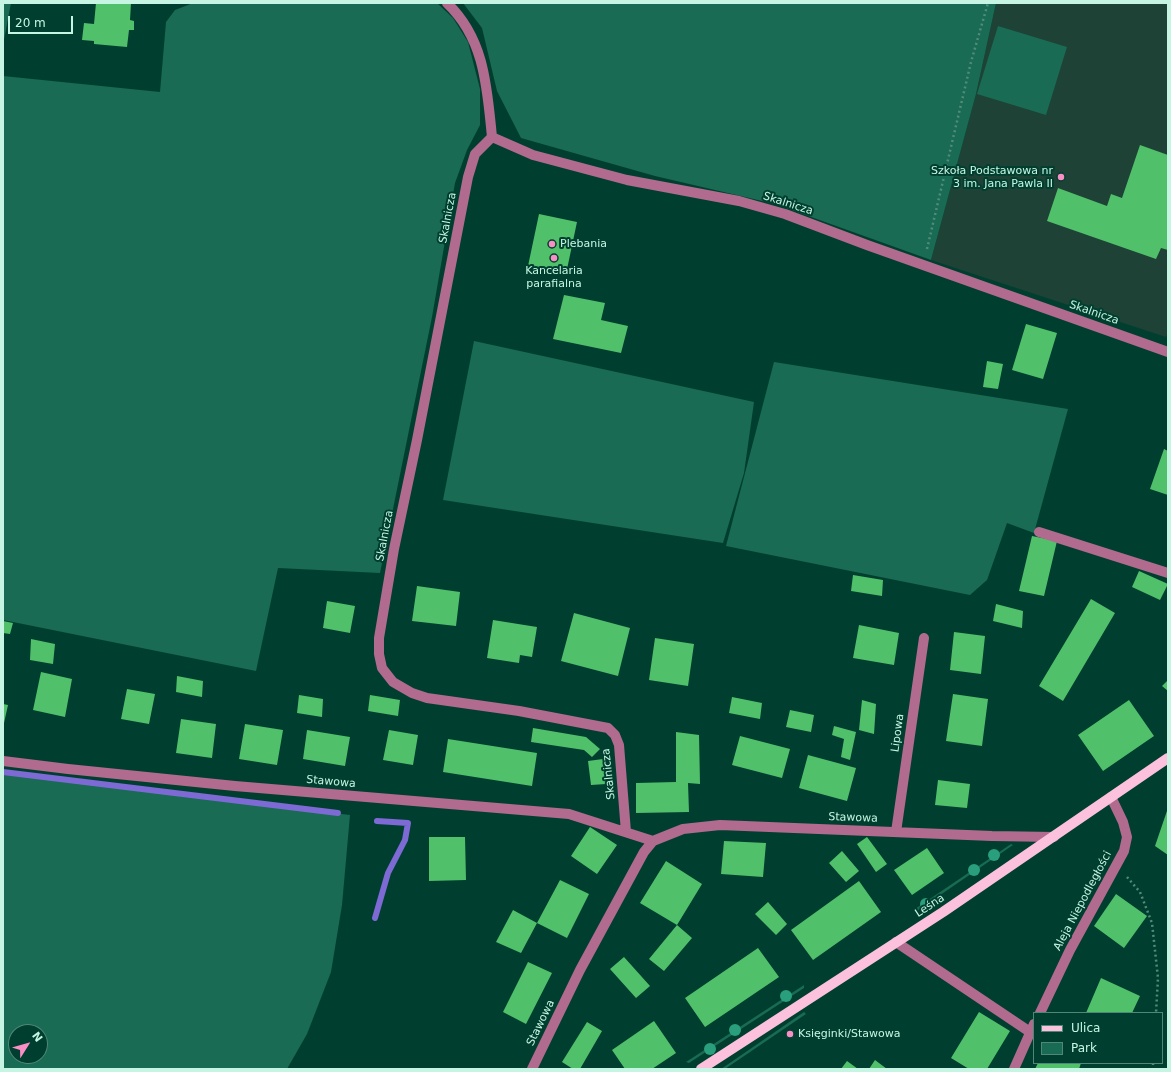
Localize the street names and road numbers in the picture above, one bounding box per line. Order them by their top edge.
street label: Skalnicza [761,190,815,218]
street label: Skalnicza [437,191,459,245]
street label: Skalnicza [1067,298,1121,328]
street label: Skalnicza [374,509,396,563]
street label: Lipowa [889,713,907,753]
street label: Skalnicza [600,748,618,800]
street label: Stawowa [306,773,356,791]
street label: Stawowa [828,811,878,825]
street label: Aleja Niepodległości [1051,849,1115,953]
street label: Leśna [913,892,947,920]
street label: Stawowa [524,998,558,1048]

